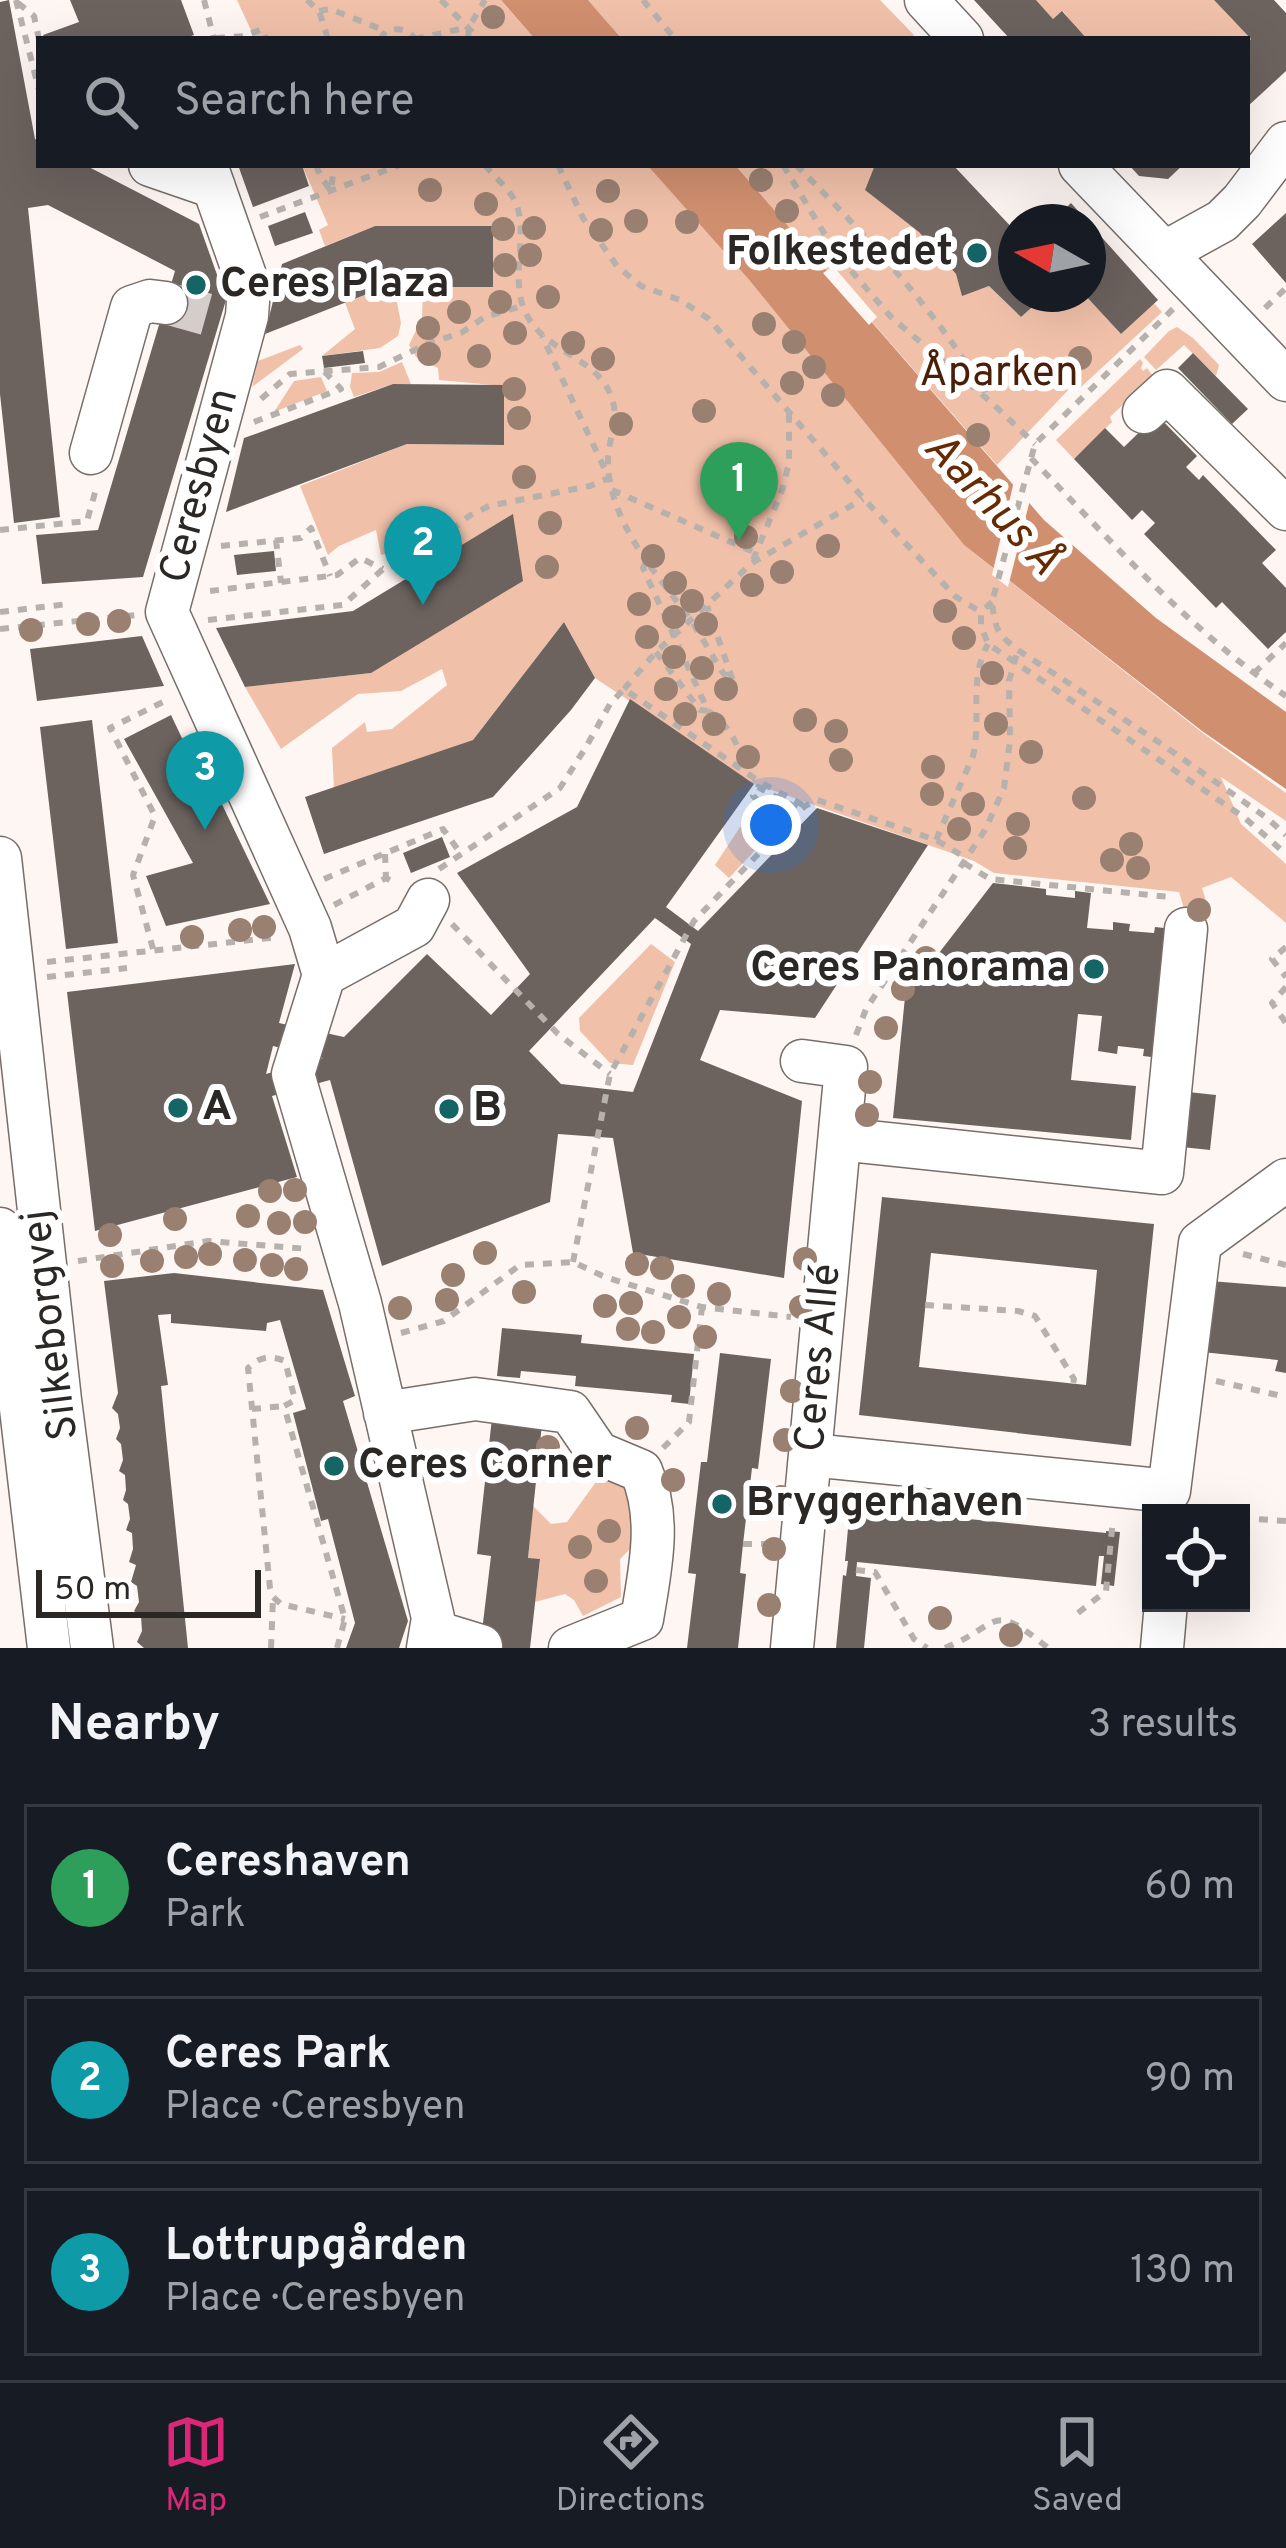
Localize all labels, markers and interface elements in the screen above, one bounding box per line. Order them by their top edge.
search box [36,36,1250,168]
icon: search [78,69,144,135]
text: Search here [174,74,414,131]
north arrow [998,204,1106,312]
place label: Folkestedet [726,227,953,280]
marker: Folkestedet [964,240,990,266]
place label: Ceres Plaza [220,259,449,312]
marker: Ceres Plaza [183,272,209,298]
park label: Åparken [919,348,1079,401]
street label: Ceresbyen [150,383,252,589]
water label: Aarhus Å [910,421,1072,589]
pin: 1 [700,442,778,541]
pin: 2 [384,506,462,605]
pin: 3 [166,731,244,830]
your location [741,795,801,855]
place label: Ceres Panorama [750,943,1070,996]
marker: Ceres Panorama [1081,956,1107,982]
place label: A [202,1082,232,1135]
place label: B [473,1083,502,1136]
marker: A [165,1095,191,1121]
marker: B [436,1096,462,1122]
street label: Silkeborgvej [12,1207,92,1443]
street label: Ceres Allé [785,1262,855,1454]
place label: Ceres Corner [358,1440,612,1493]
marker: Ceres Corner [321,1453,347,1479]
place label: Bryggerhaven [746,1478,1024,1531]
marker: Bryggerhaven [709,1491,735,1517]
map controls [1142,1504,1250,1612]
button: locate [1142,1504,1250,1612]
scale bar [36,1564,261,1617]
text: 50 m [54,1570,131,1612]
text: Nearby [48,1694,220,1759]
text: 3 results [1088,1702,1238,1751]
text: Cereshaven [165,1835,411,1892]
text: 1 [82,1864,98,1913]
text: 60 m [1144,1864,1235,1913]
text: Park [165,1892,246,1941]
text: Ceres Park [165,2027,391,2084]
text: 2 [78,2056,102,2105]
text: 90 m [1145,2056,1235,2105]
text: Place · Ceresbyen [165,2084,465,2133]
text: Lottrupgården [165,2219,468,2276]
text: 3 [78,2248,102,2297]
text: 130 m [1130,2248,1235,2297]
text: Place · Ceresbyen [165,2276,465,2325]
tab: Map [163,2409,229,2523]
tab: Directions [556,2409,706,2523]
tab: Saved [1032,2409,1123,2523]

